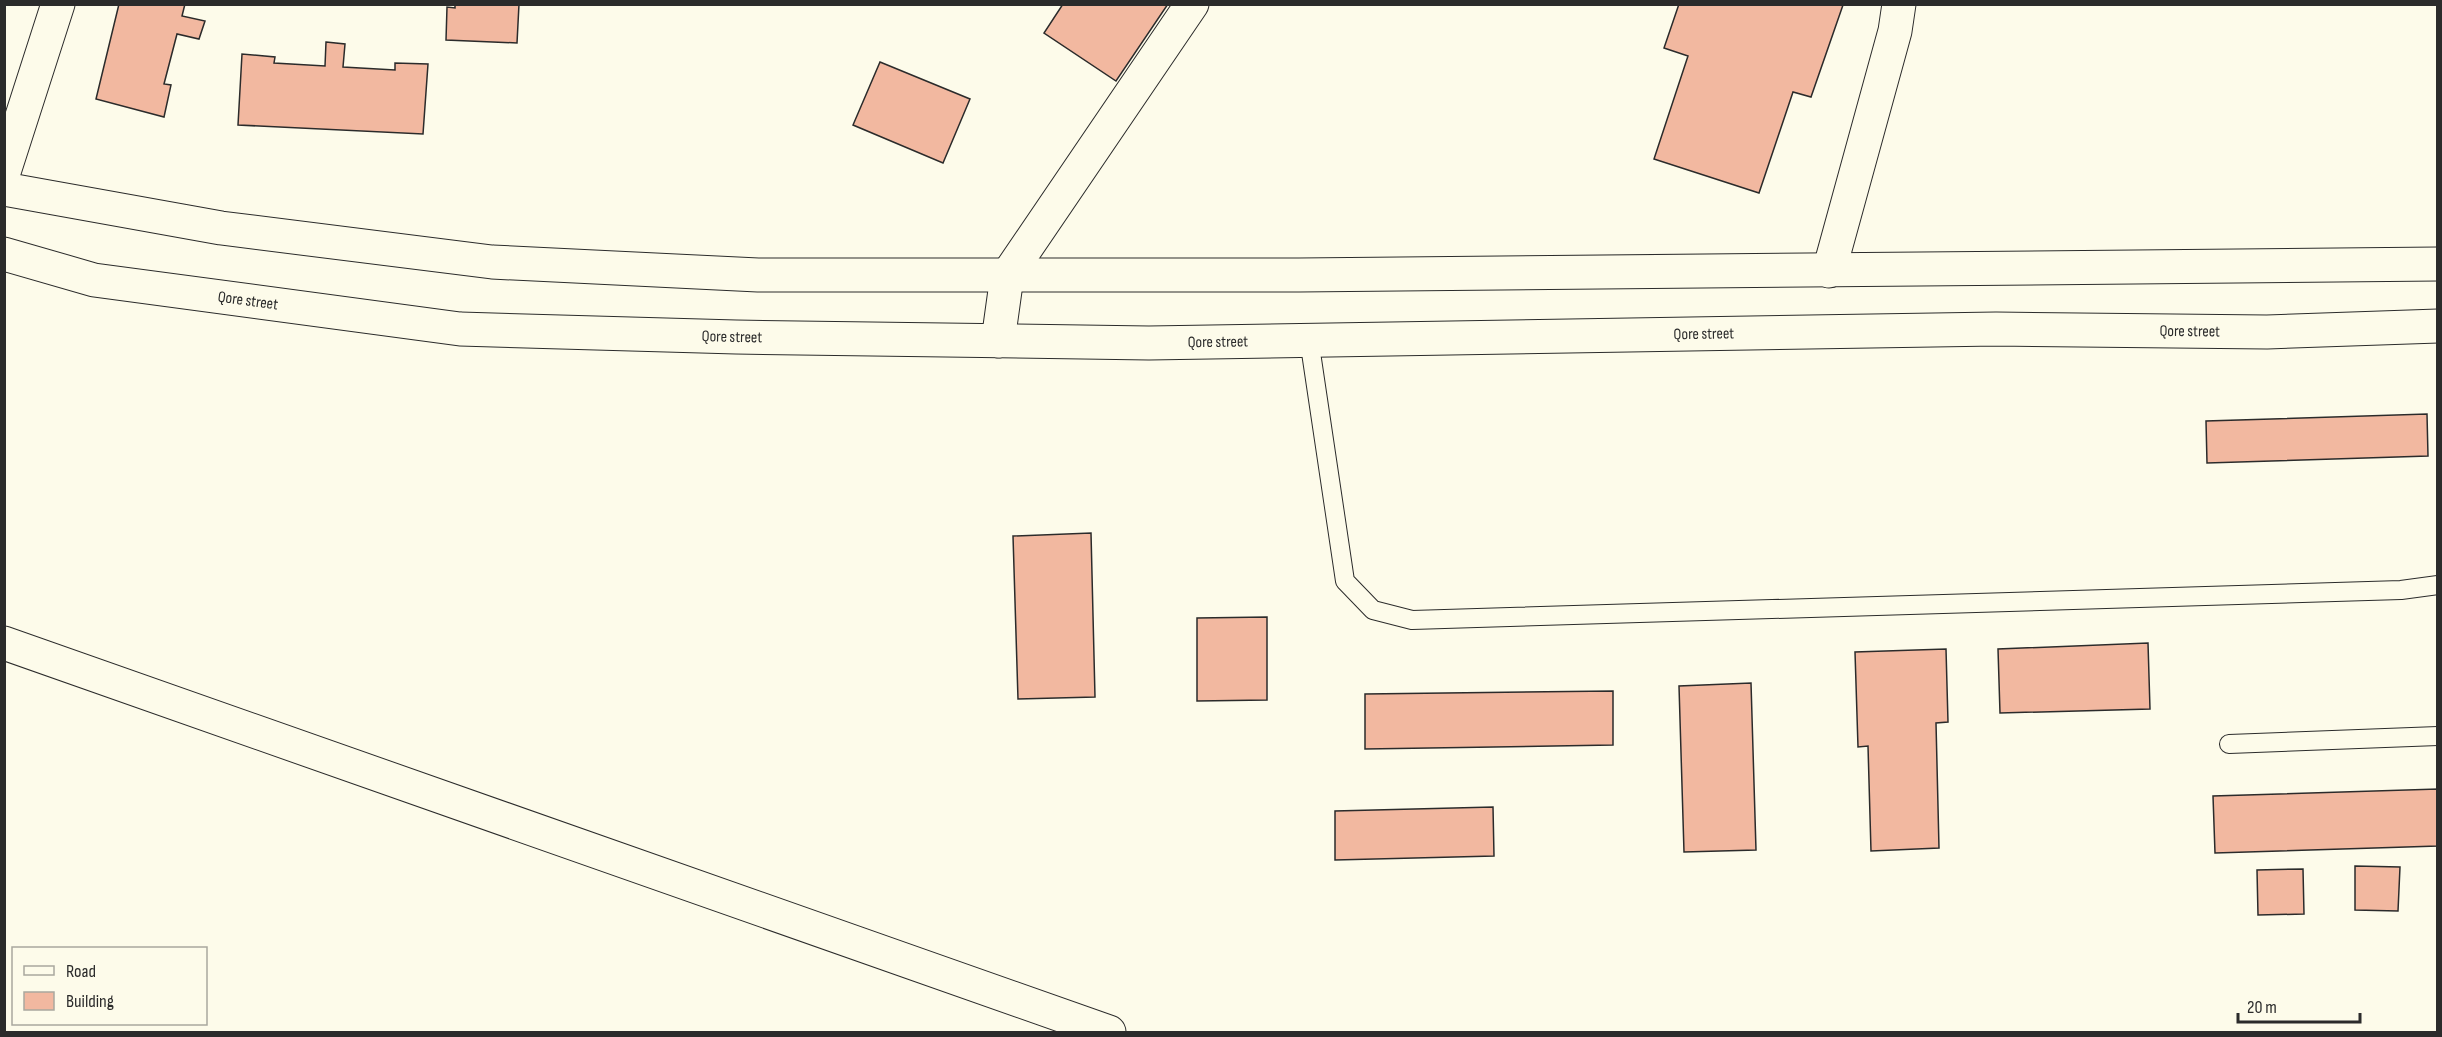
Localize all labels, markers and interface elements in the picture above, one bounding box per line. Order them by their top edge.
street label: Qore street [217,287,279,314]
street label: Qore street [2159,321,2220,341]
street label: Qore street [1673,324,1734,344]
street label: Qore street [701,327,762,347]
street label: Qore street [1187,332,1248,352]
legend [12,947,207,1025]
text: Road [66,961,96,982]
scale bar [2238,986,2360,1024]
text: Building [66,991,114,1012]
text: 20 m [2247,997,2277,1018]

